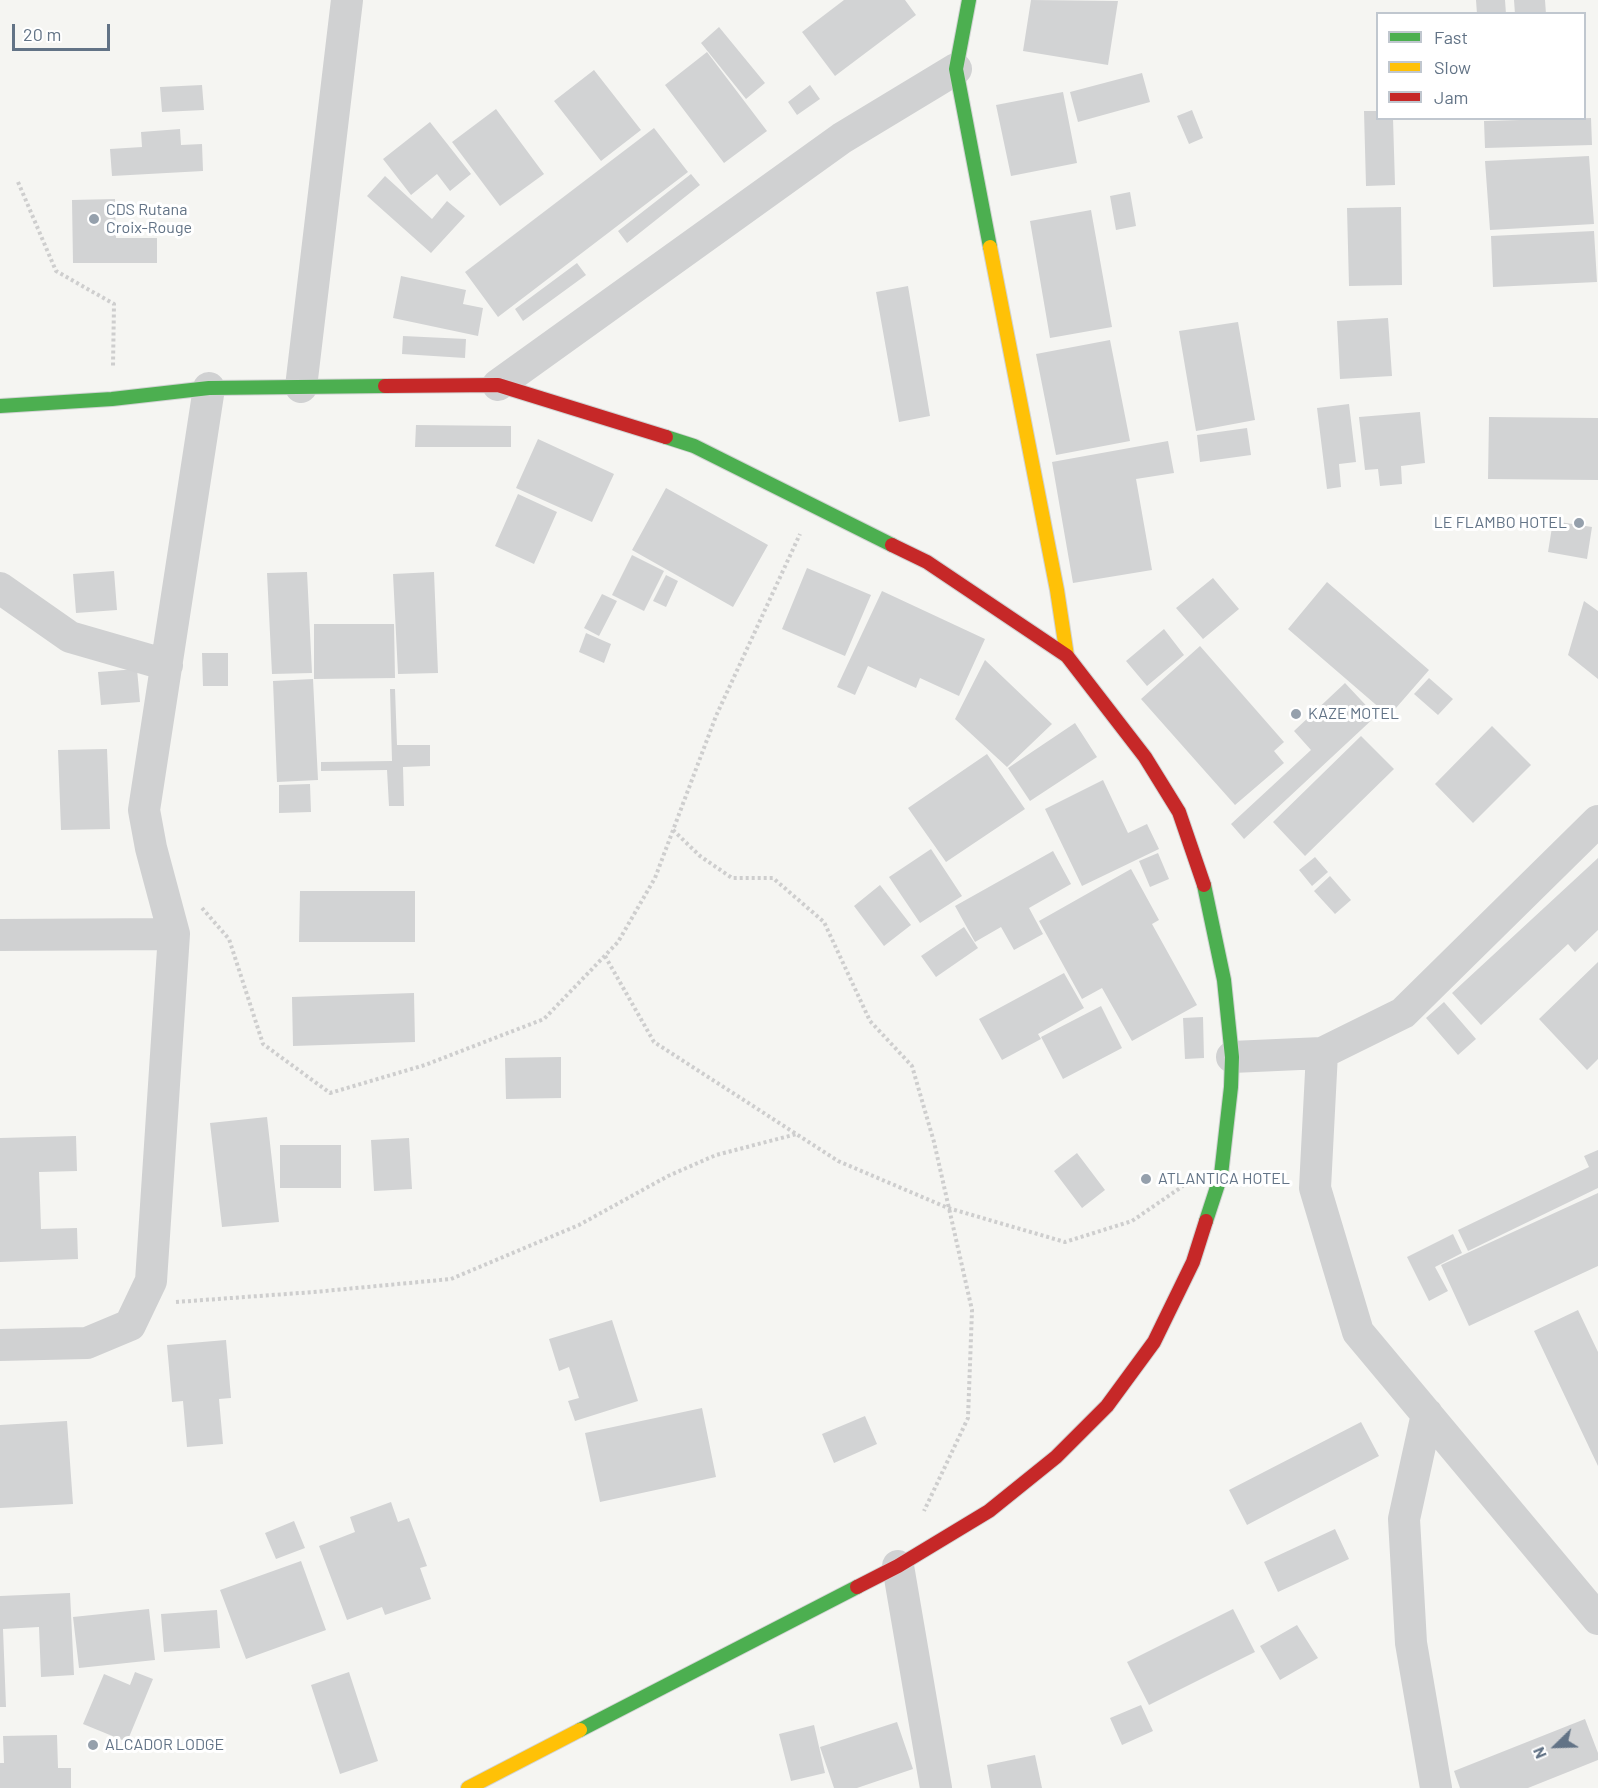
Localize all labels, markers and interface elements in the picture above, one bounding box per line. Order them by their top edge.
scale bar [15,12,112,50]
legend [1376,12,1586,120]
text: 20 m [23,23,61,45]
text: Fast [1434,26,1468,48]
text: Slow [1434,56,1471,78]
text: Jam [1434,86,1468,108]
place label: CDS Rutana Croix-Rouge [106,200,192,238]
marker: CDS Rutana Croix-Rouge [87,212,101,226]
place label: LE FLAMBO HOTEL [1434,513,1567,533]
marker: LE FLAMBO HOTEL [1572,516,1586,530]
place label: KAZE MOTEL [1308,704,1399,724]
marker: KAZE MOTEL [1289,707,1303,721]
place label: ATLANTICA HOTEL [1158,1169,1290,1189]
marker: ATLANTICA HOTEL [1139,1172,1153,1186]
north arrow [1526,1716,1586,1776]
place label: ALCADOR LODGE [105,1735,224,1755]
marker: ALCADOR LODGE [86,1738,100,1752]
text: N [1528,1745,1550,1762]

